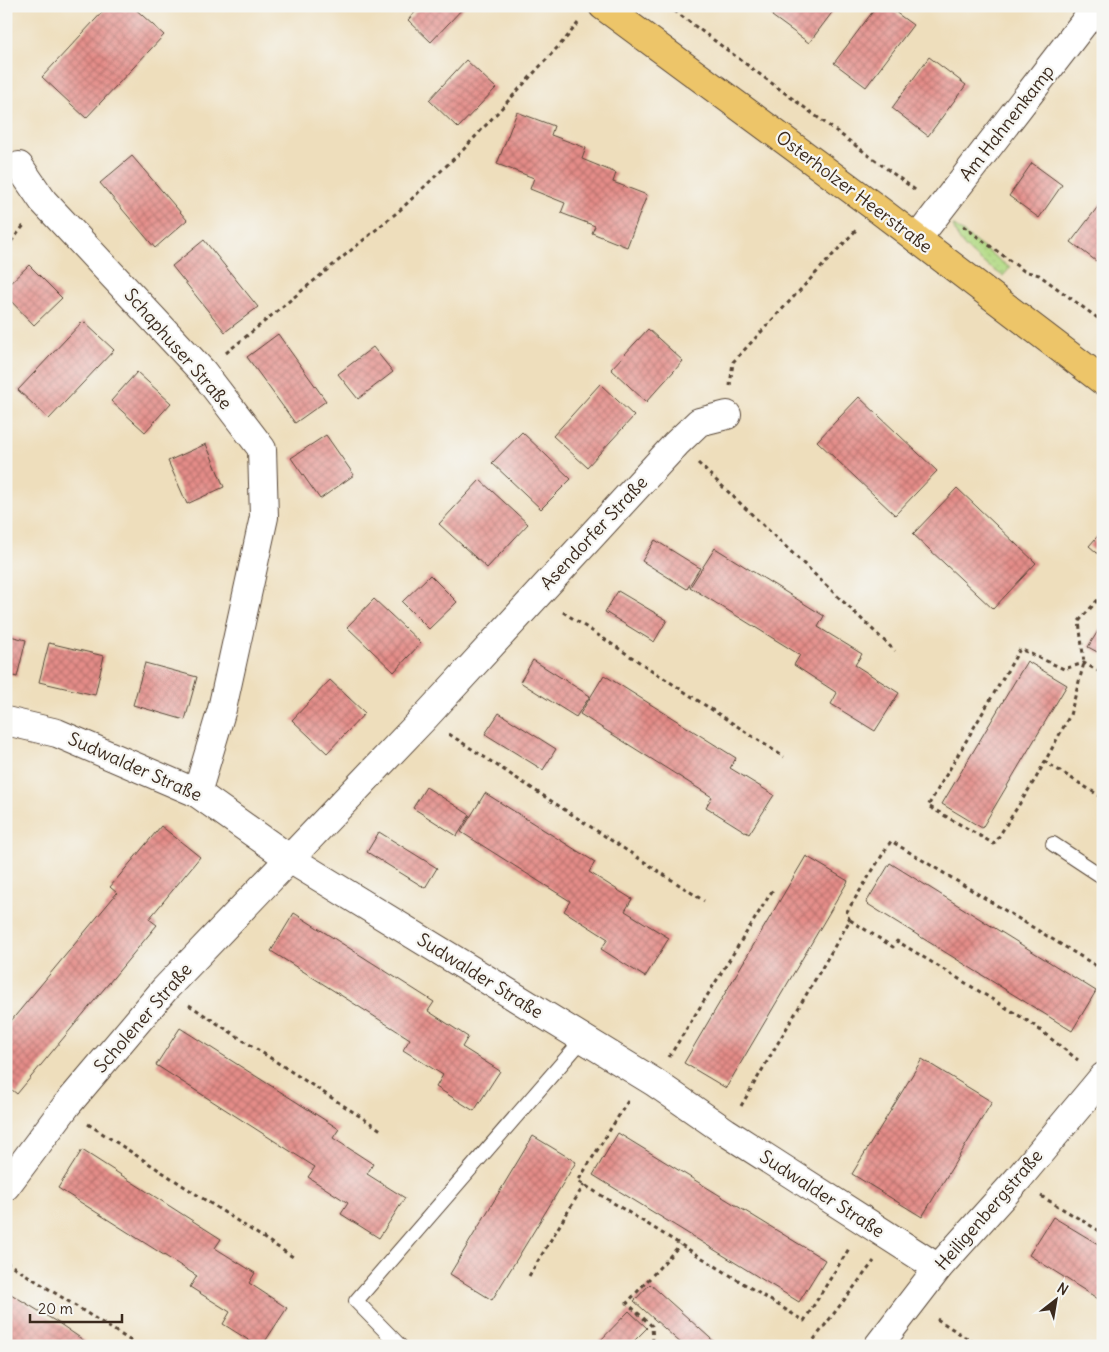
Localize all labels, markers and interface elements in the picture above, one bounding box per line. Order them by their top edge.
street label: Am Hahnenkamp [954,60,1059,185]
street label: Osterholzer Heerstraße [772,125,937,258]
street label: Schaphuser Straße [119,283,237,414]
street label: Asendorfer Straße [535,471,652,594]
street label: Sudwalder Straße [65,727,206,806]
street label: Sudwalder Straße [413,928,547,1023]
street label: Scholener Straße [89,958,197,1077]
street label: Heiligenbergstraße [930,1144,1047,1275]
street label: Sudwalder Straße [756,1145,889,1242]
north arrow [1032,1274,1082,1324]
text: N [1054,1279,1071,1299]
scale bar [30,1292,122,1324]
text: 20 m [38,1299,73,1318]

